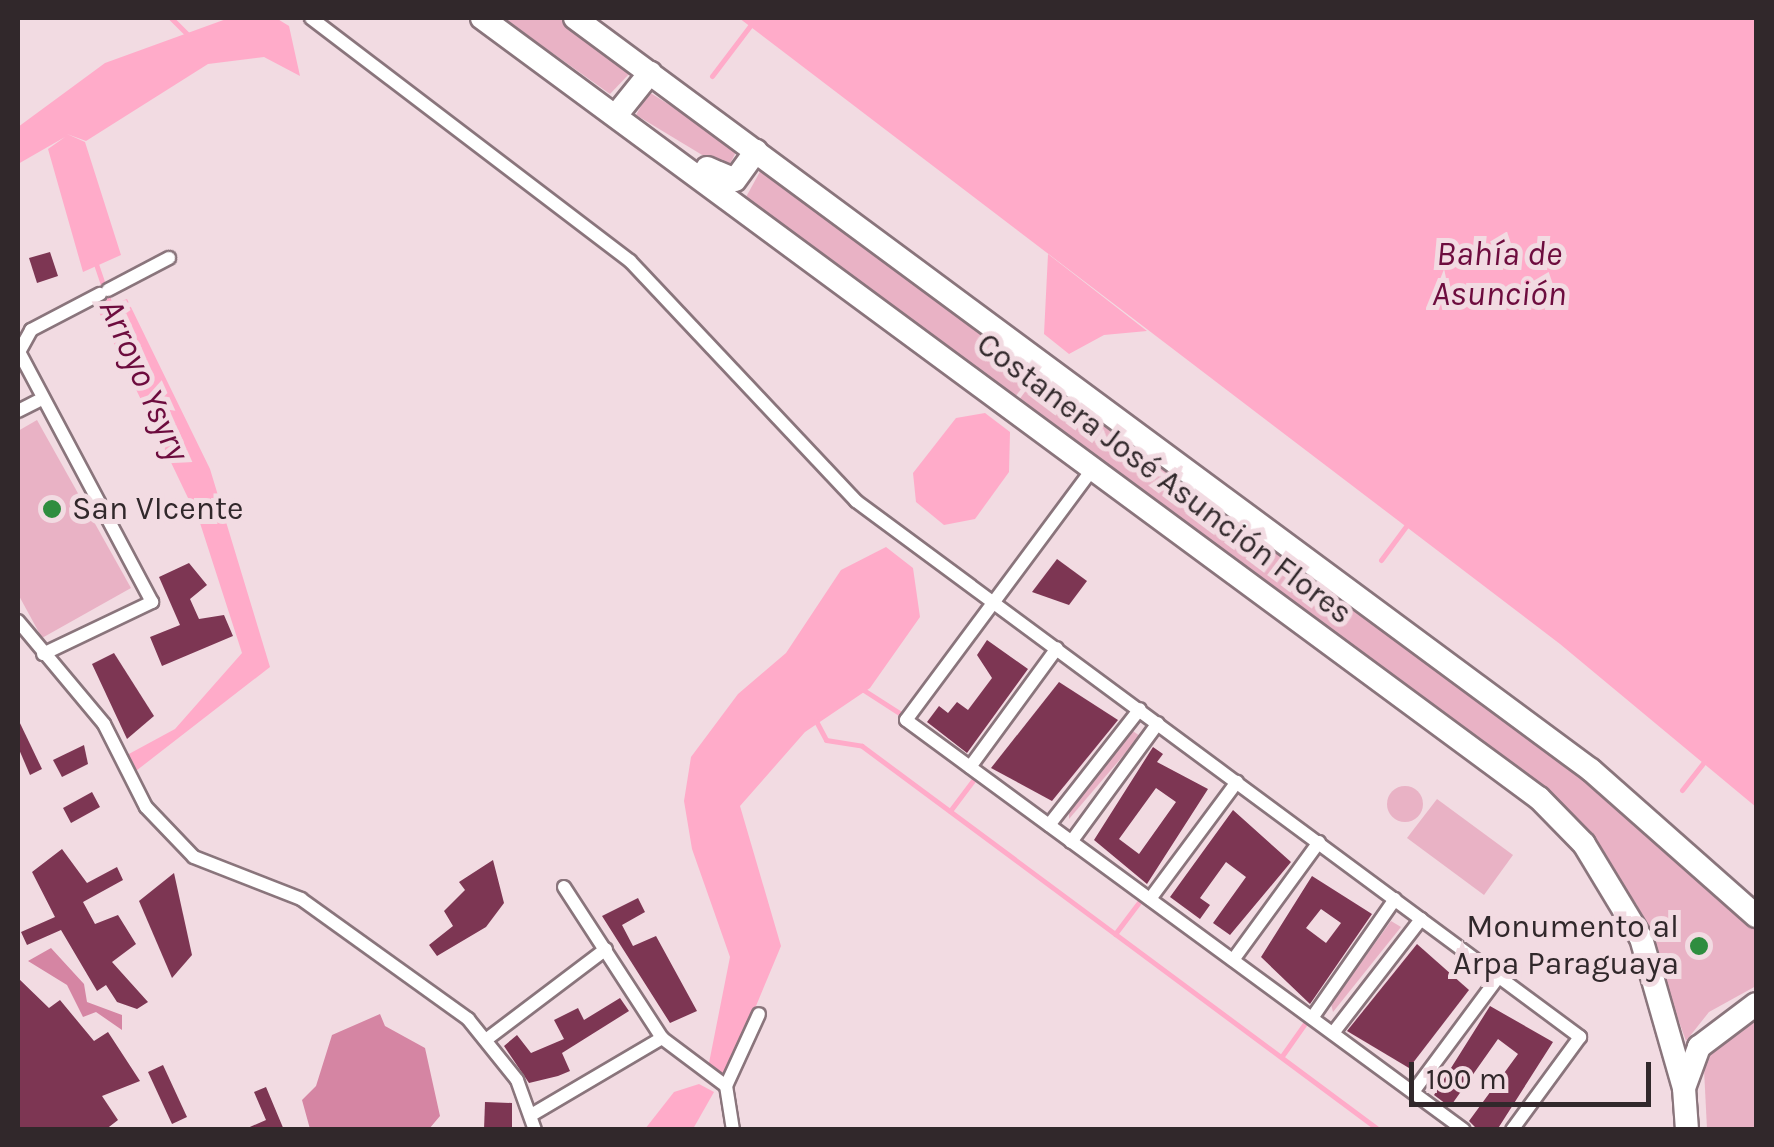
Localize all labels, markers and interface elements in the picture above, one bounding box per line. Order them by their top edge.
water label: Bahía de Asunción [1432,233,1566,315]
water label: Arroyo Ysyry [90,292,198,468]
street label: Costanera José Asunción Flores [969,325,1359,633]
place label: San VIcente [72,490,244,528]
marker: San VIcente [41,498,63,520]
place label: Monumento al Arpa Paraguaya [1453,909,1679,984]
marker: Monumento al Arpa Paraguaya [1688,935,1710,957]
scale bar [1414,1042,1656,1104]
text: 100 m [1426,1061,1507,1097]

